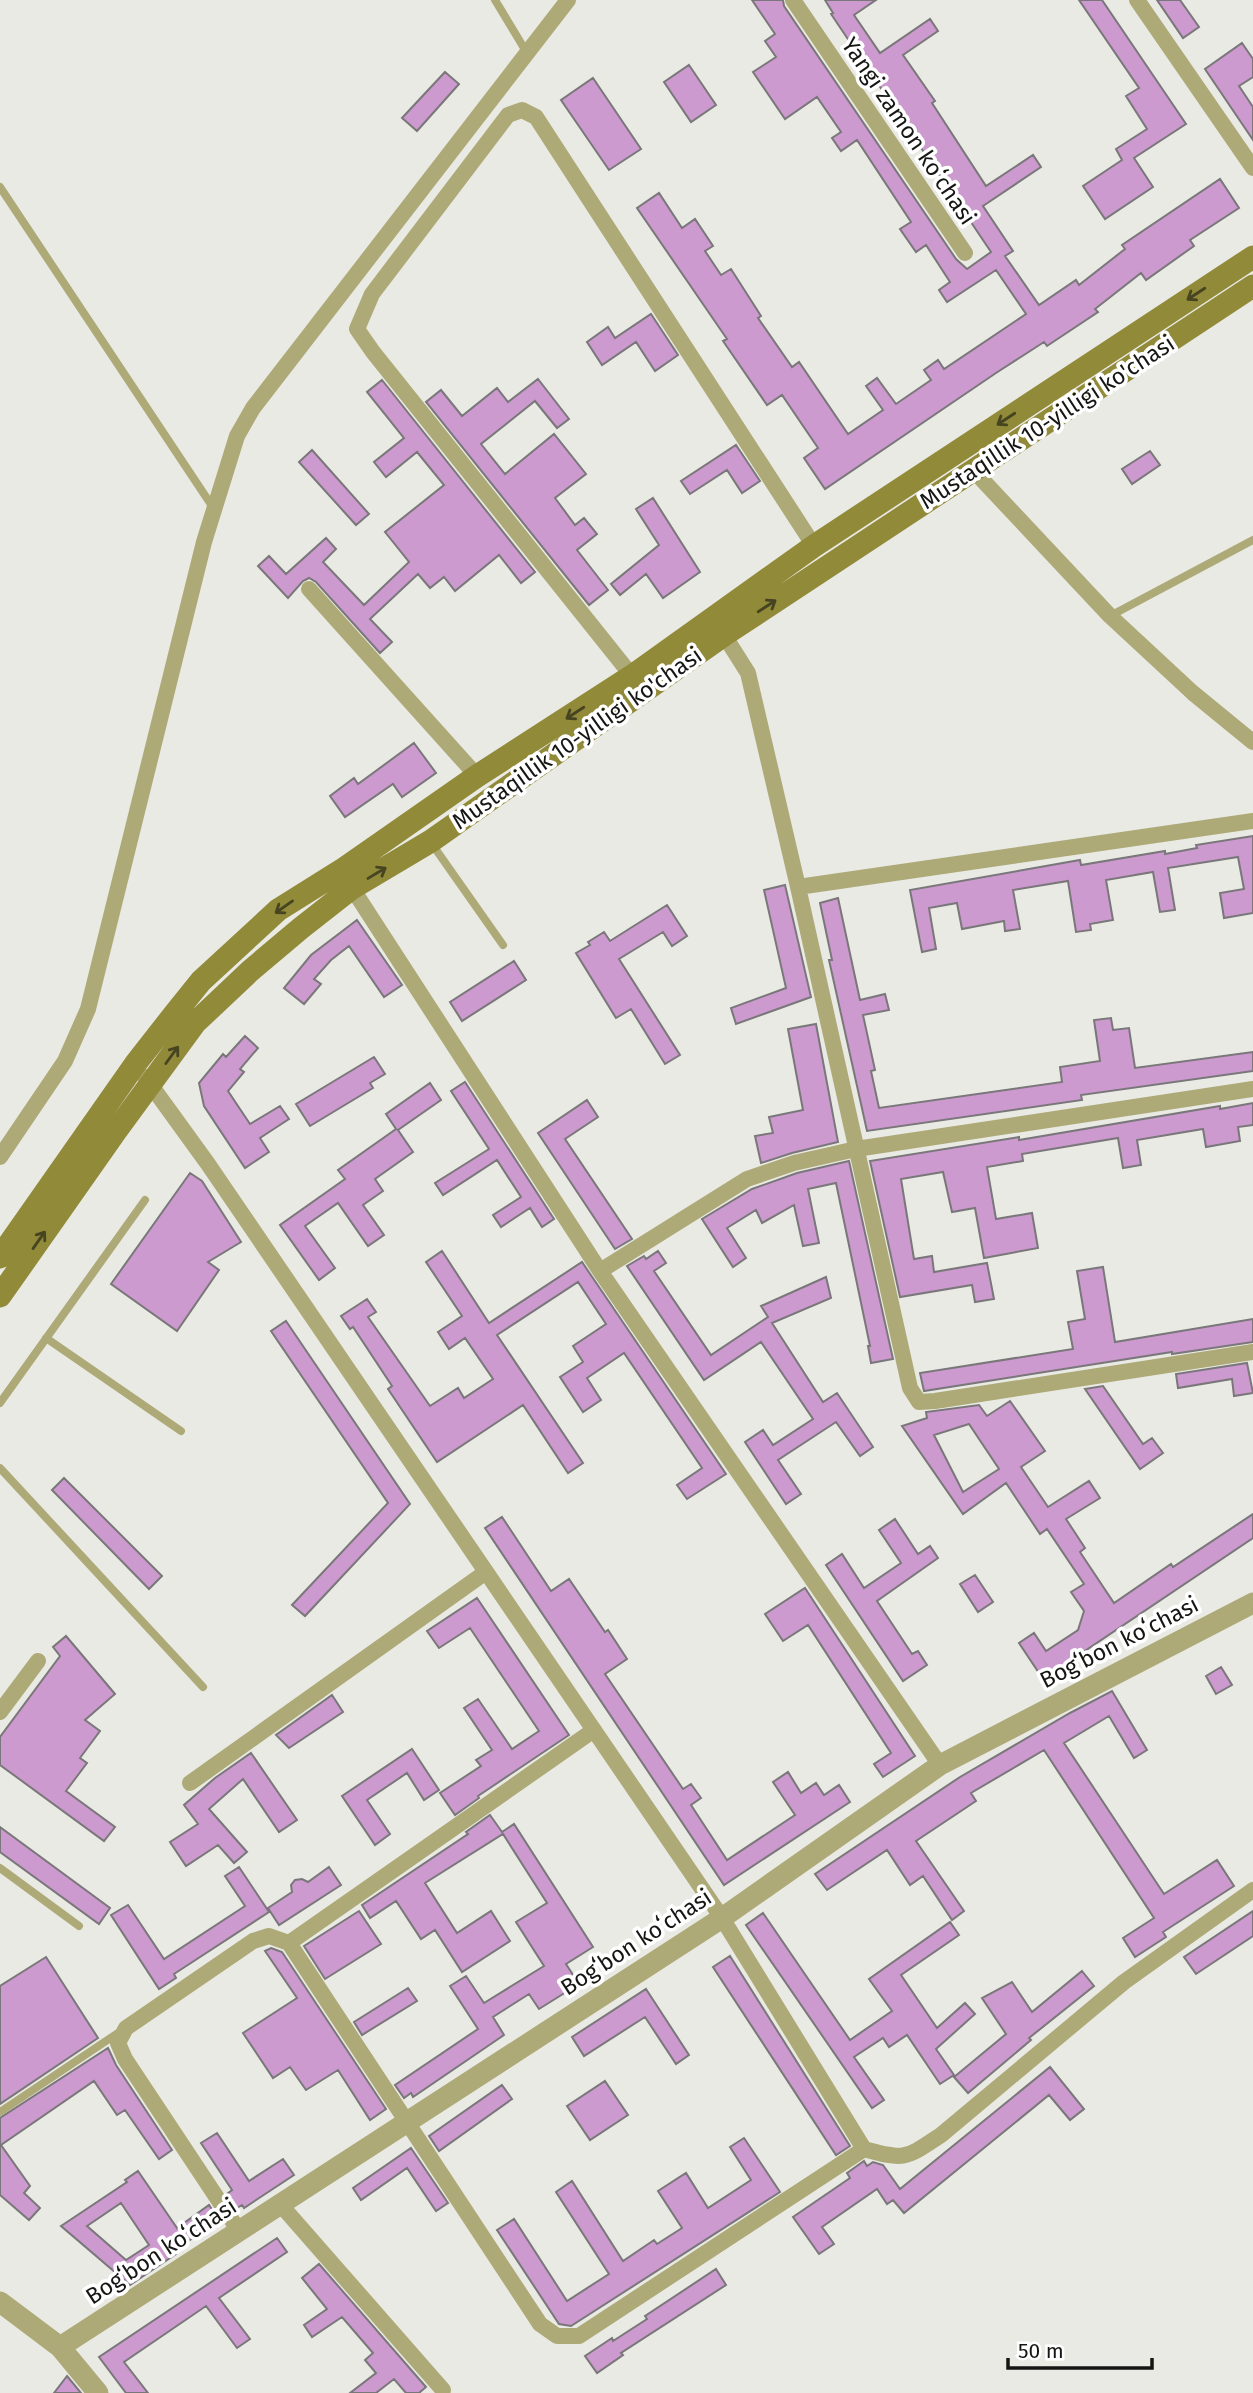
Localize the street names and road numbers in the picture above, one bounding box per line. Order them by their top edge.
street label: Yangi zamon koʻchasi [836,32,982,230]
street label: Mustaqillik 10-yilligi ko'chasi [914,329,1180,515]
street label: Mustaqillik 10-yilligi ko'chasi [447,641,707,835]
street label: Bogʻbon koʻchasi [1035,1590,1203,1694]
street label: Bogʻbon koʻchasi [555,1883,717,2001]
street label: Bogʻbon koʻchasi [80,2192,242,2310]

